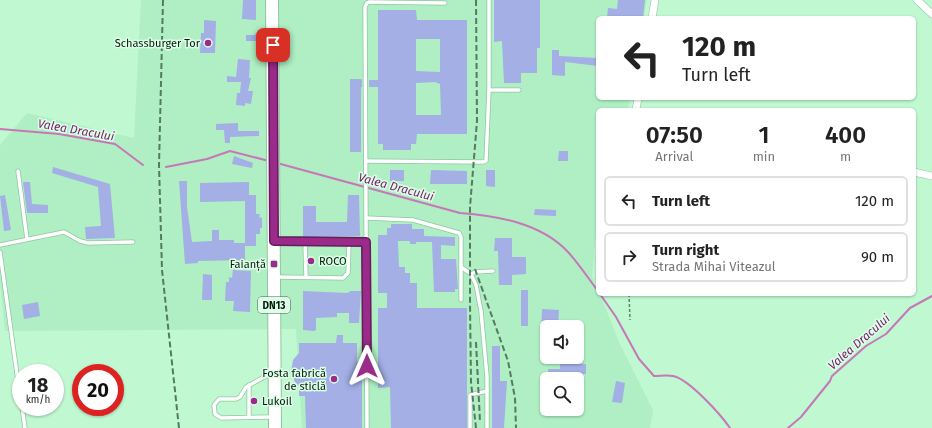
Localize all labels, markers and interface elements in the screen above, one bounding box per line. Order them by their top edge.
pin [256,28,290,62]
text: 120 m [682,30,756,63]
icon: left [616,32,668,84]
icon: arrive [262,34,284,56]
place label: Schassburger Tor [115,37,201,50]
marker: Schassburger Tor [203,38,213,48]
text: Turn left [682,64,751,86]
water label: Valea Dracului [37,116,116,144]
text: 07:50 [646,121,703,149]
text: 1 [758,121,769,149]
text: 400 [825,121,866,149]
text: Arrival [655,149,693,164]
text: min [753,149,775,164]
text: m [840,149,851,164]
water label: Valea Dracului [357,170,436,204]
icon: left [618,190,640,212]
text: Turn left [652,192,710,210]
text: 120 m [855,192,894,210]
text: Turn right [652,241,719,259]
icon: right [618,246,640,268]
text: 90 m [861,248,894,266]
place label: ROCO [319,255,347,268]
marker: ROCO [306,256,316,266]
place label: Faianță [230,258,266,271]
marker: Faianță [269,259,279,269]
text: Strada Mihai Viteazul [652,259,776,274]
road number: DN13 [258,297,290,313]
water label: Valea Dracului [825,311,893,373]
map controls [540,320,584,416]
button: sound [540,320,584,364]
position arrow [346,345,388,387]
speed limit sign: 20 [72,364,124,416]
place label: Fosta fabrică de sticlă [262,367,326,393]
button: search [540,372,584,416]
text: 18 [28,373,48,397]
marker: Fosta fabrică de sticlă [329,374,339,384]
text: km/h [26,394,50,406]
place label: Lukoil [262,395,292,408]
marker: Lukoil [249,396,259,406]

